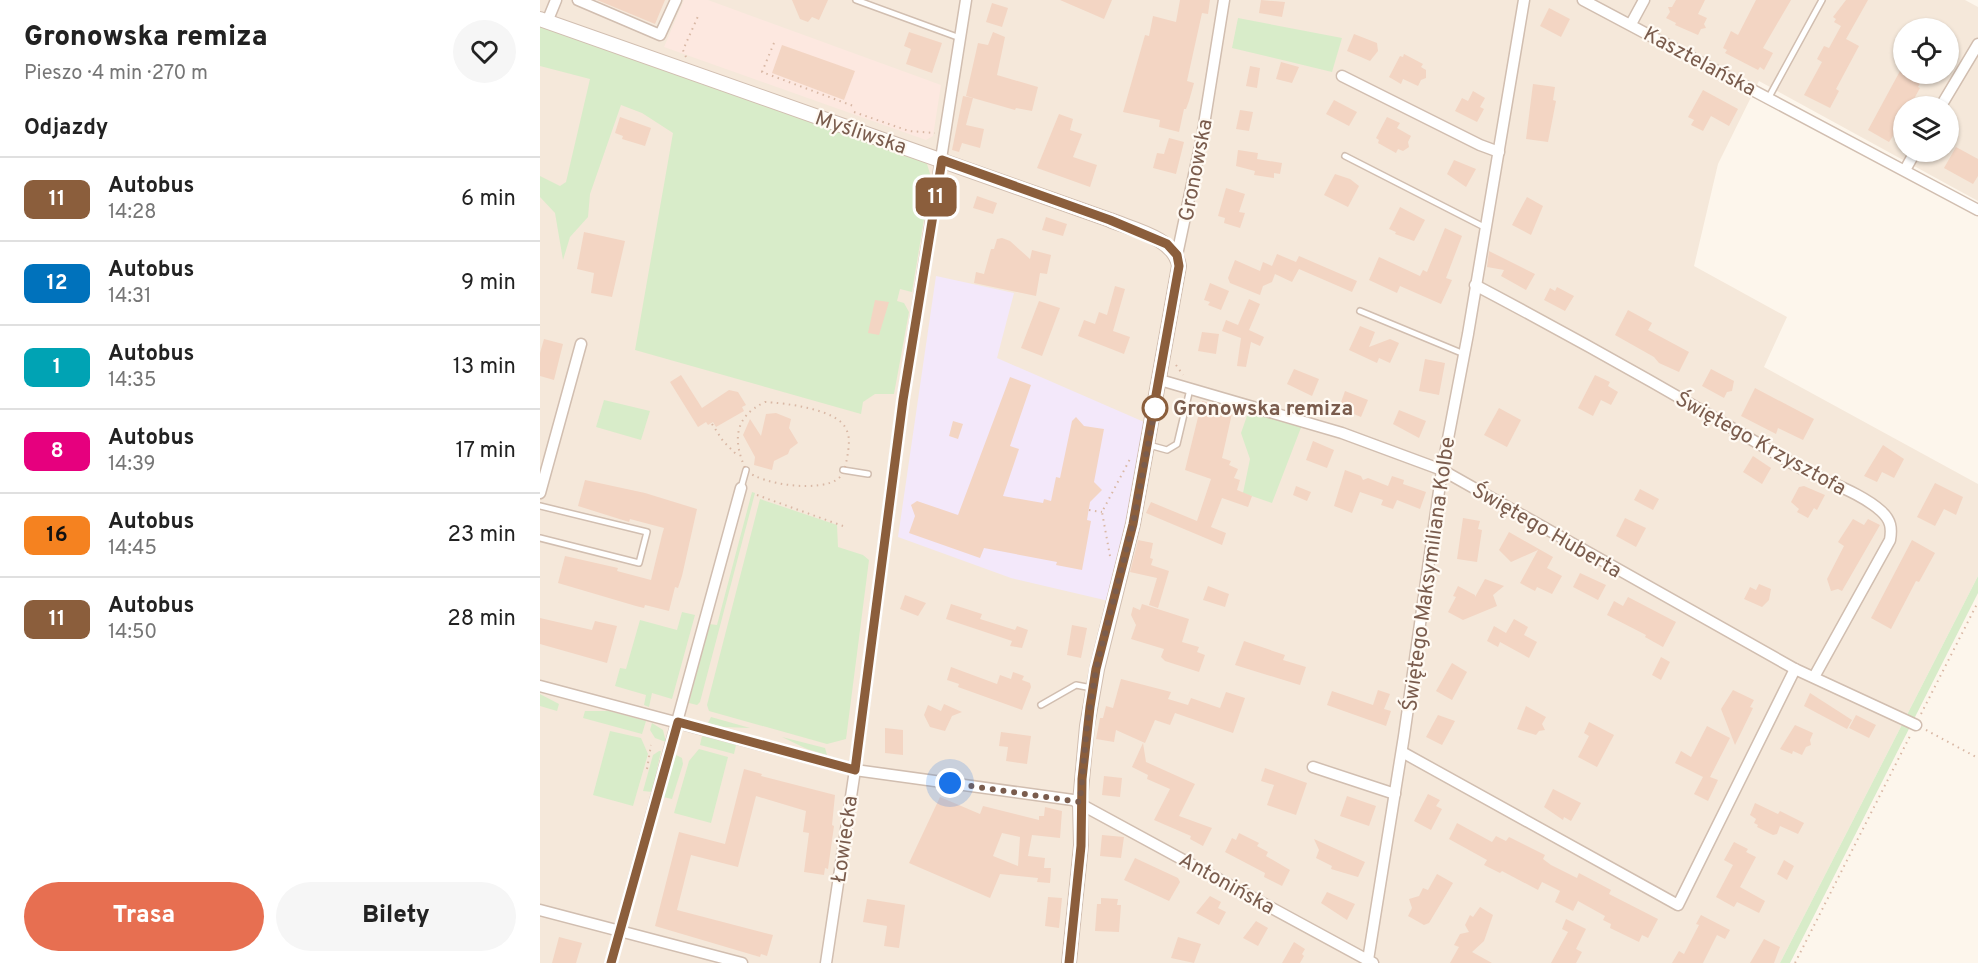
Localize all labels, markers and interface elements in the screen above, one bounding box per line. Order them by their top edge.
map controls [1893,18,1959,162]
button: locate [1893,18,1959,84]
text: Gronowska remiza [24,20,268,56]
button: heart [453,20,516,83]
street label: Kasztelańska [1638,21,1760,103]
text: Pieszo · 4 min · 270 m [24,61,208,87]
button: layers [1893,96,1959,162]
street label: Myśliwska [811,105,910,162]
text: Odjazdy [24,115,108,142]
street label: Gronowska [1173,117,1220,224]
text: Autobus [108,173,194,200]
line badge: 11 [909,178,963,216]
text: 11 [928,184,944,211]
text: 11 [49,186,65,213]
text: 6 min [461,186,516,213]
text: 14:28 [108,200,156,226]
text: Autobus [108,257,194,284]
text: 12 [46,270,68,297]
text: 9 min [461,270,516,297]
text: 14:31 [108,284,151,310]
text: Autobus [108,341,194,368]
text: 1 [53,354,61,381]
text: 13 min [453,354,516,381]
text: 14:35 [108,368,156,394]
street label: Świętego Krzysztofa [1670,385,1851,503]
marker: Gronowska remiza [1142,395,1168,421]
place label: Gronowska remiza [1173,396,1353,423]
text: Autobus [108,425,194,452]
street label: Świętego Maksymiliana Kolbe [1396,435,1462,713]
text: 8 [50,438,64,465]
text: 17 min [456,438,516,465]
text: 14:39 [108,452,156,478]
street label: Świętego Huberta [1467,477,1626,585]
text: Autobus [108,509,194,536]
text: 16 [46,522,68,549]
text: 23 min [448,522,516,549]
text: 14:45 [108,536,157,562]
text: Autobus [108,593,194,620]
text: 11 [49,606,65,633]
text: 28 min [447,606,516,633]
text: 14:50 [108,620,157,646]
your location [935,768,965,798]
street label: Łowiecka [826,794,865,884]
street label: Antonińska [1174,847,1279,922]
button: Trasa [24,882,264,951]
button: Bilety [276,882,516,951]

